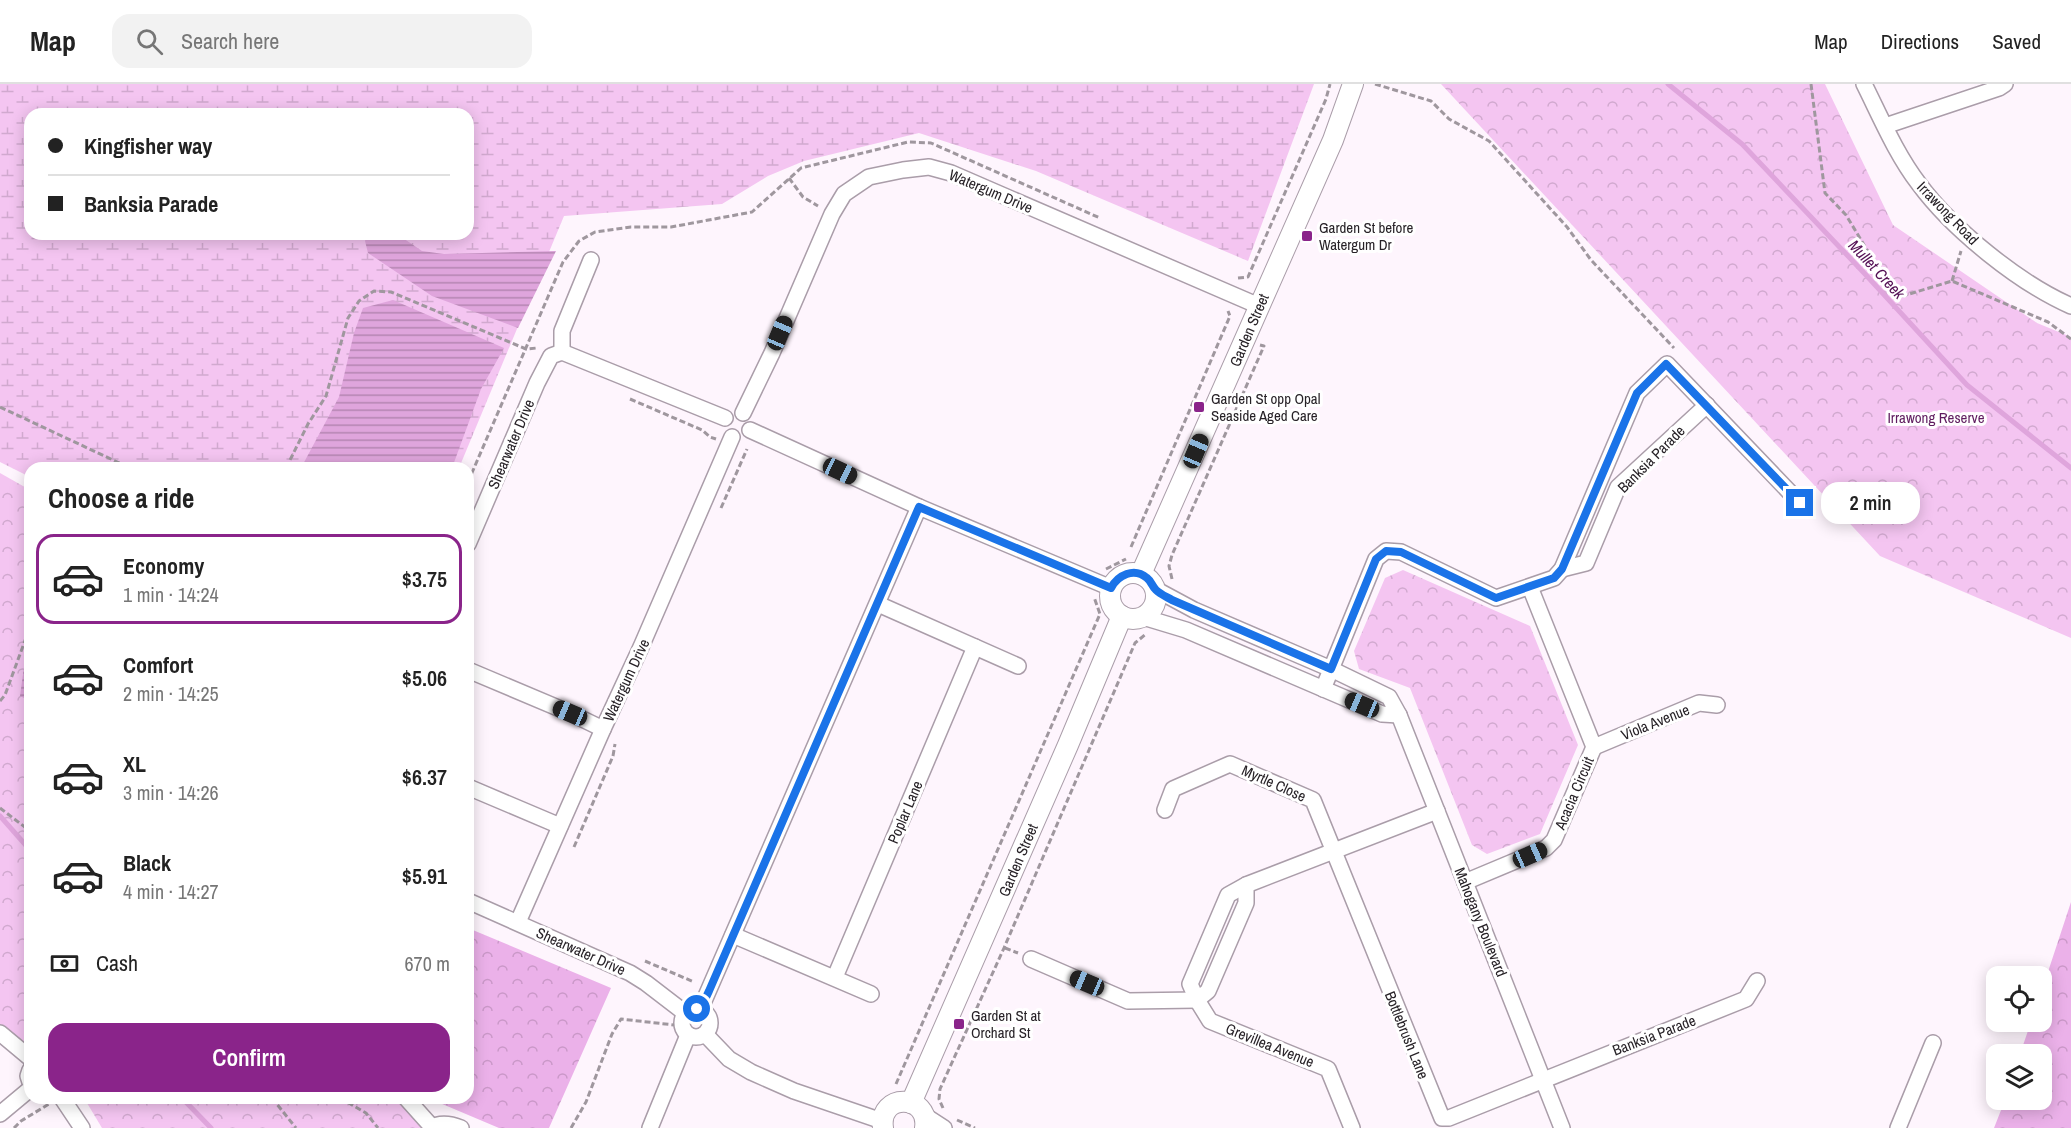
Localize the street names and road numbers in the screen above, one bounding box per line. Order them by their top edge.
street label: Watergum Drive [946,164,1036,218]
street label: Irrawong Road [1912,177,1984,249]
street label: Garden Street [1224,290,1274,370]
street label: Shearwater Drive [483,396,539,492]
street label: Banksia Parade [1613,421,1689,497]
street label: Watergum Drive [598,635,654,725]
street label: Viola Avenue [1618,699,1692,745]
street label: Acacia Circuit [1549,753,1599,834]
street label: Myrtle Close [1239,760,1310,807]
street label: Poplar Lane [882,777,928,847]
street label: Garden Street [993,820,1043,900]
street label: Mahogany Boulevard [1449,864,1513,980]
street label: Shearwater Drive [533,922,629,980]
street label: Bottlebrush Lane [1380,988,1434,1082]
street label: Banksia Parade [1609,1009,1699,1060]
street label: Grevillea Avenue [1223,1018,1317,1072]

